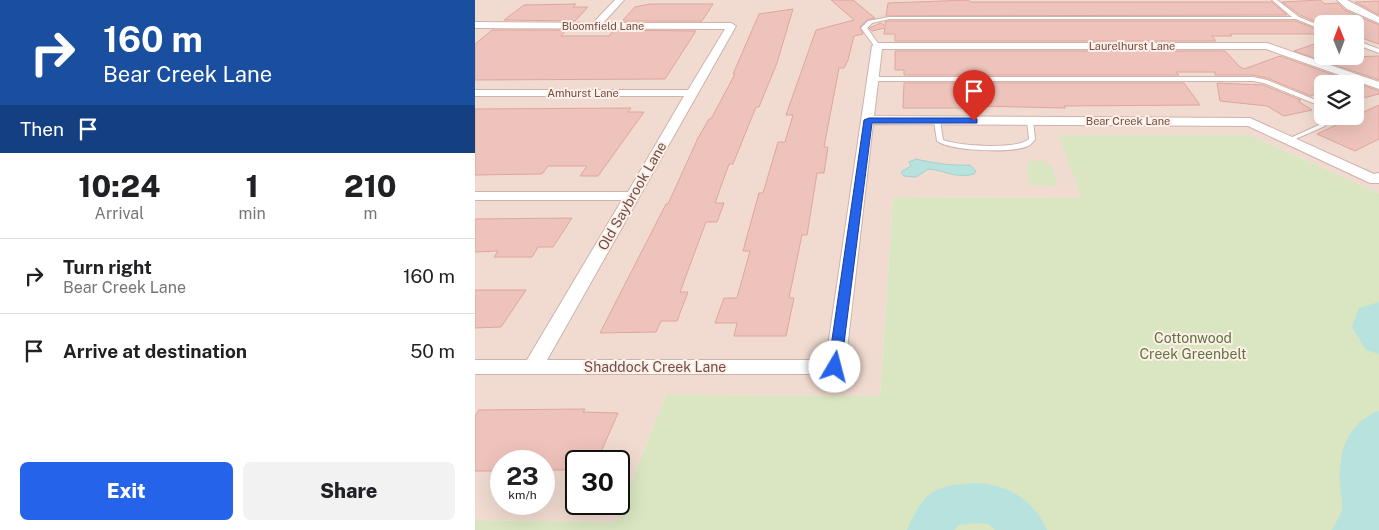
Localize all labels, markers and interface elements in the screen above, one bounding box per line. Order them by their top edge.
north arrow [1314,15,1364,65]
map controls [1314,15,1364,125]
text: 160 m [103,19,203,60]
icon: right [20,20,85,85]
street label: Bloomfield Lane [562,20,644,32]
street label: Laurelhurst Lane [1089,40,1175,52]
text: Bear Creek Lane [103,61,272,87]
pin [953,70,995,121]
button: layers [1314,75,1364,125]
icon: arrive [960,77,988,105]
street label: Amhurst Lane [547,87,619,99]
icon: arrive [74,115,102,143]
street label: Bear Creek Lane [1086,115,1170,127]
text: Then [20,118,64,140]
street label: Old Saybrook Lane [594,139,670,253]
text: 10:24 [78,168,160,204]
text: 1 [246,168,259,204]
text: 210 [344,168,397,204]
text: Arrival [95,204,144,223]
text: min [239,204,266,223]
text: m [363,204,377,223]
text: Turn right [63,256,152,278]
icon: right [20,262,48,290]
text: 160 m [403,265,455,287]
text: Bear Creek Lane [63,278,186,297]
park label: Cottonwood Creek Greenbelt [1139,330,1247,362]
icon: arrive [20,337,48,365]
text: Arrive at destination [63,340,247,362]
text: 50 m [410,340,455,362]
position arrow [808,340,860,392]
street label: Shaddock Creek Lane [584,359,726,375]
speed limit sign: 30 [565,450,630,515]
text: 23 [506,461,539,491]
button: Exit [20,462,233,520]
button: Share [243,462,455,520]
text: km/h [508,488,537,502]

